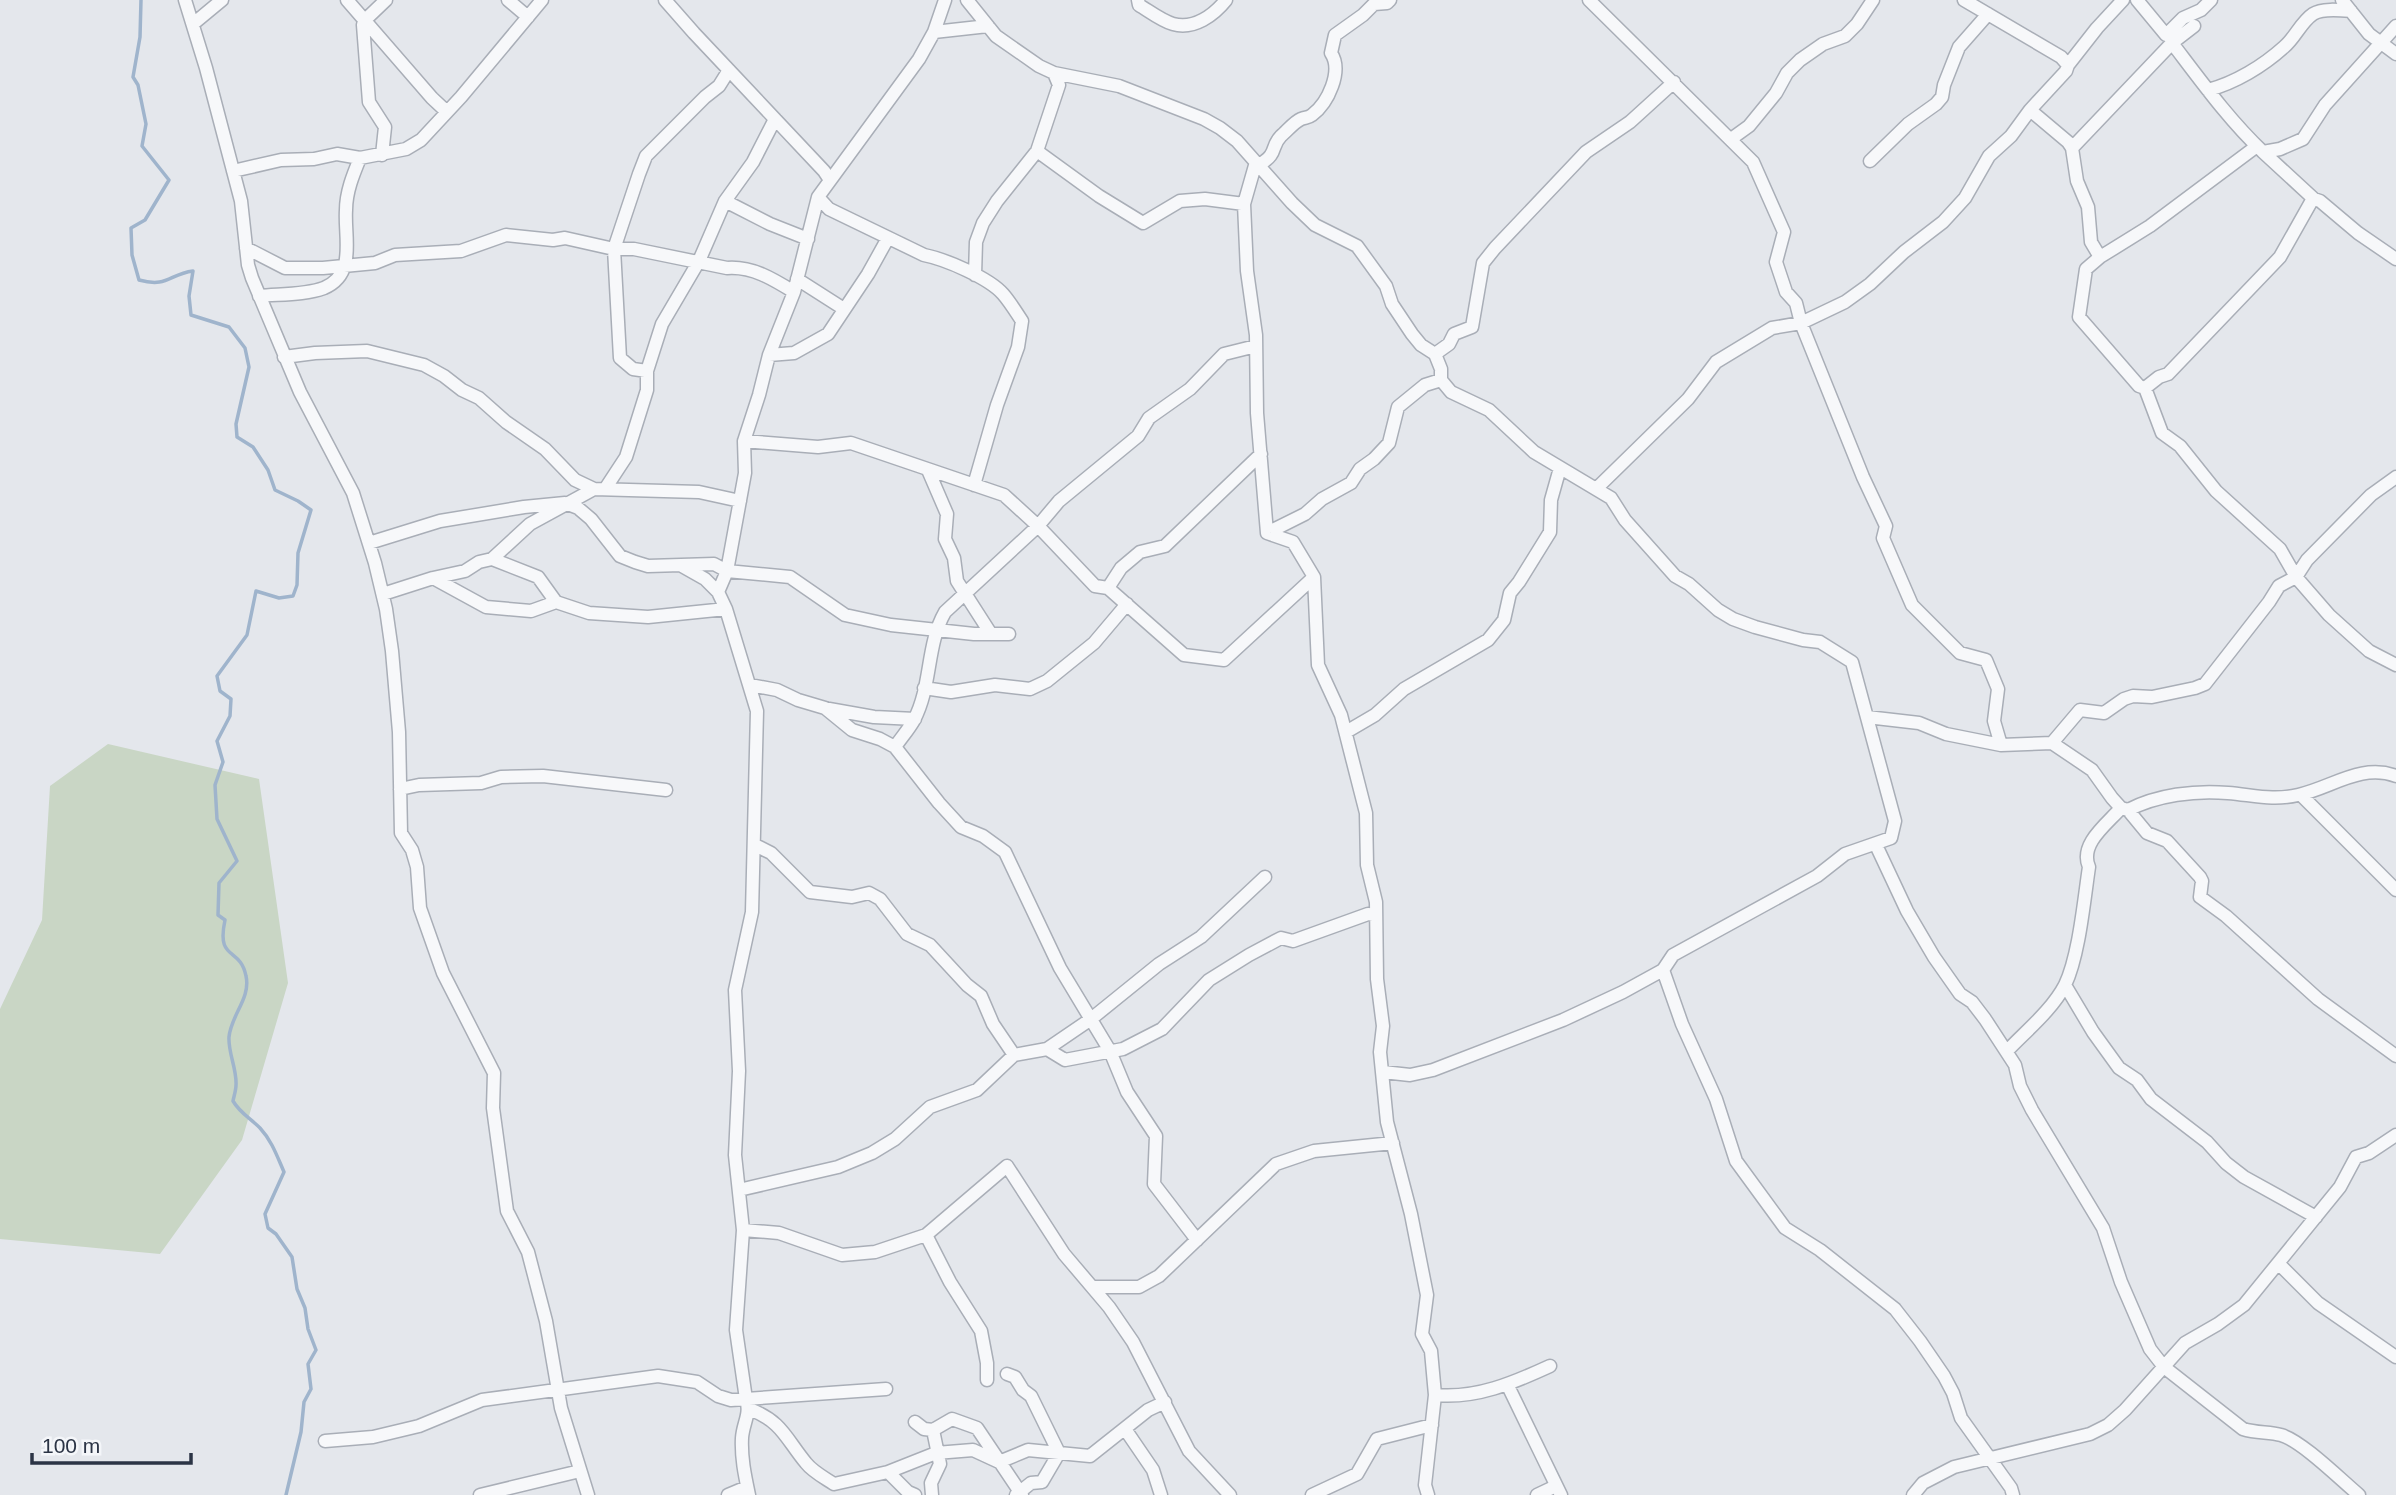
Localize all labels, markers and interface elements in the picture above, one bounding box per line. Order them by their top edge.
scale bar [32,1422,191,1466]
text: 100 m [42,1434,100,1457]

